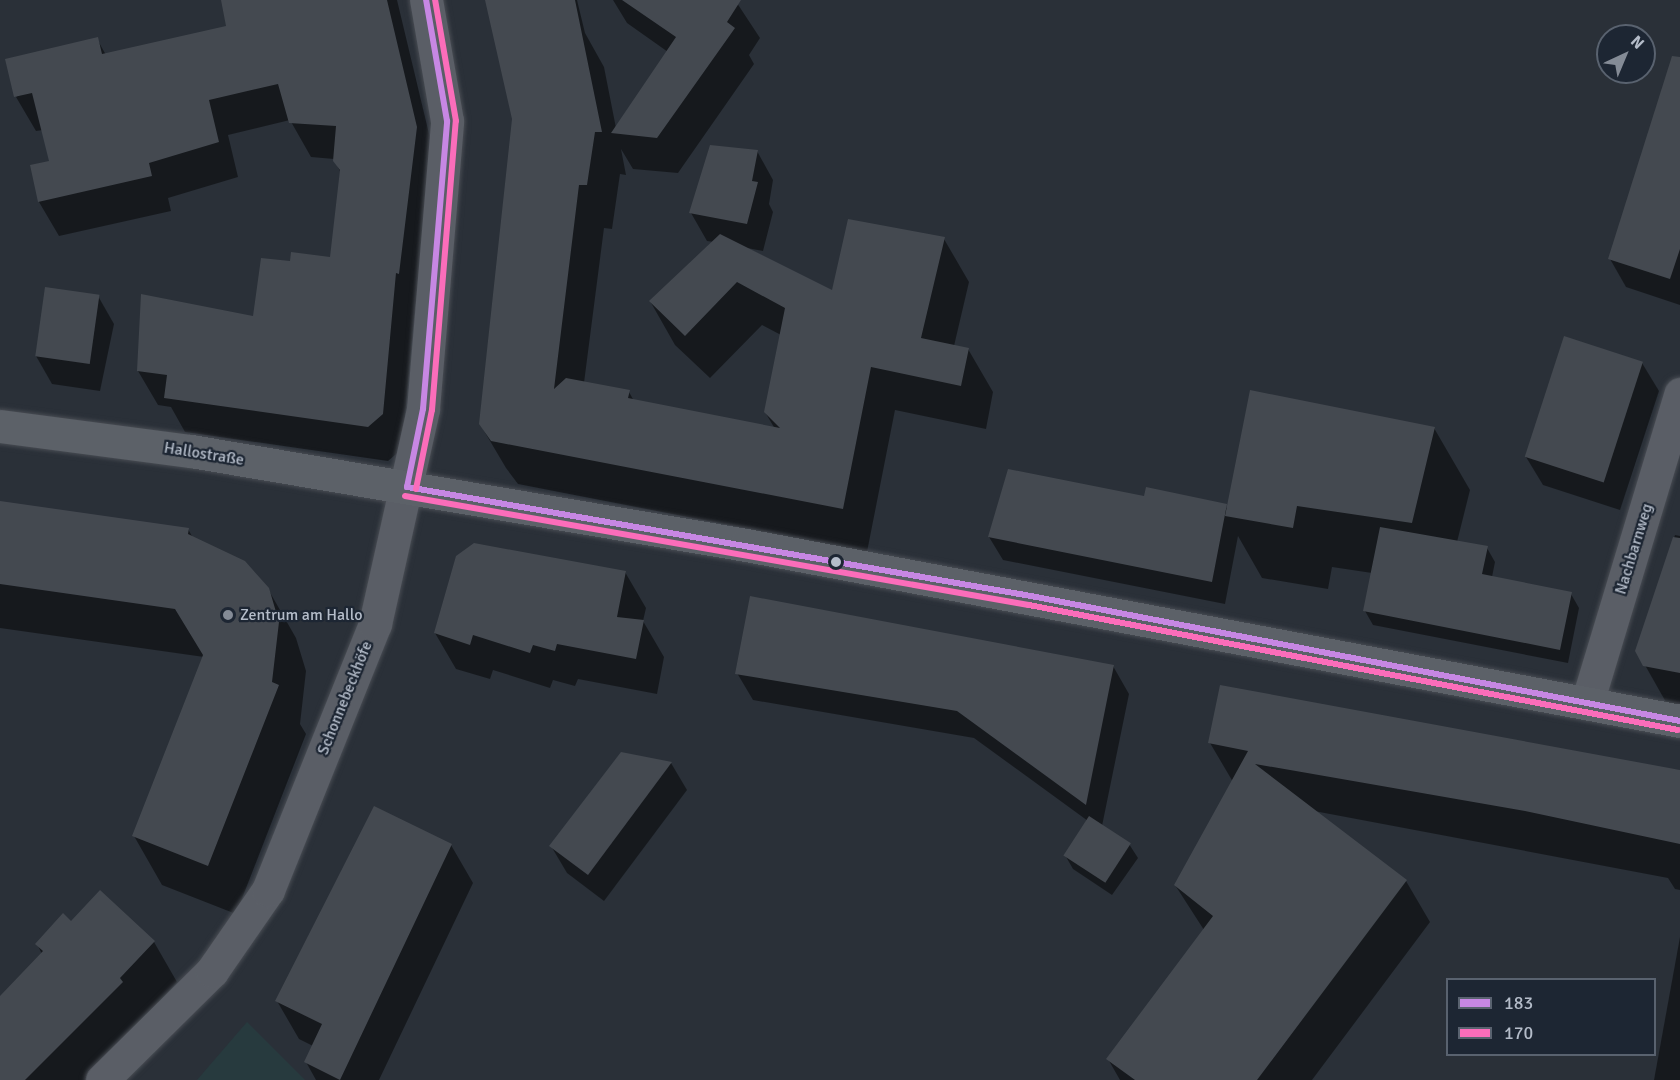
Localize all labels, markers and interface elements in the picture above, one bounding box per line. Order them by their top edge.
north arrow [1596,24,1656,84]
text: N [1626,31,1648,54]
street label: Hallostraße [163,438,245,470]
street label: Nachbarnweg [1611,501,1657,597]
unlabelled marker [830,556,842,568]
place label: Zentrum am Hallo [240,605,362,625]
marker: Zentrum am Hallo [221,608,235,622]
street label: Schonnebeckhöfe [313,638,377,758]
legend [1446,978,1656,1056]
text: 183 [1504,992,1533,1014]
text: 170 [1504,1022,1533,1044]

